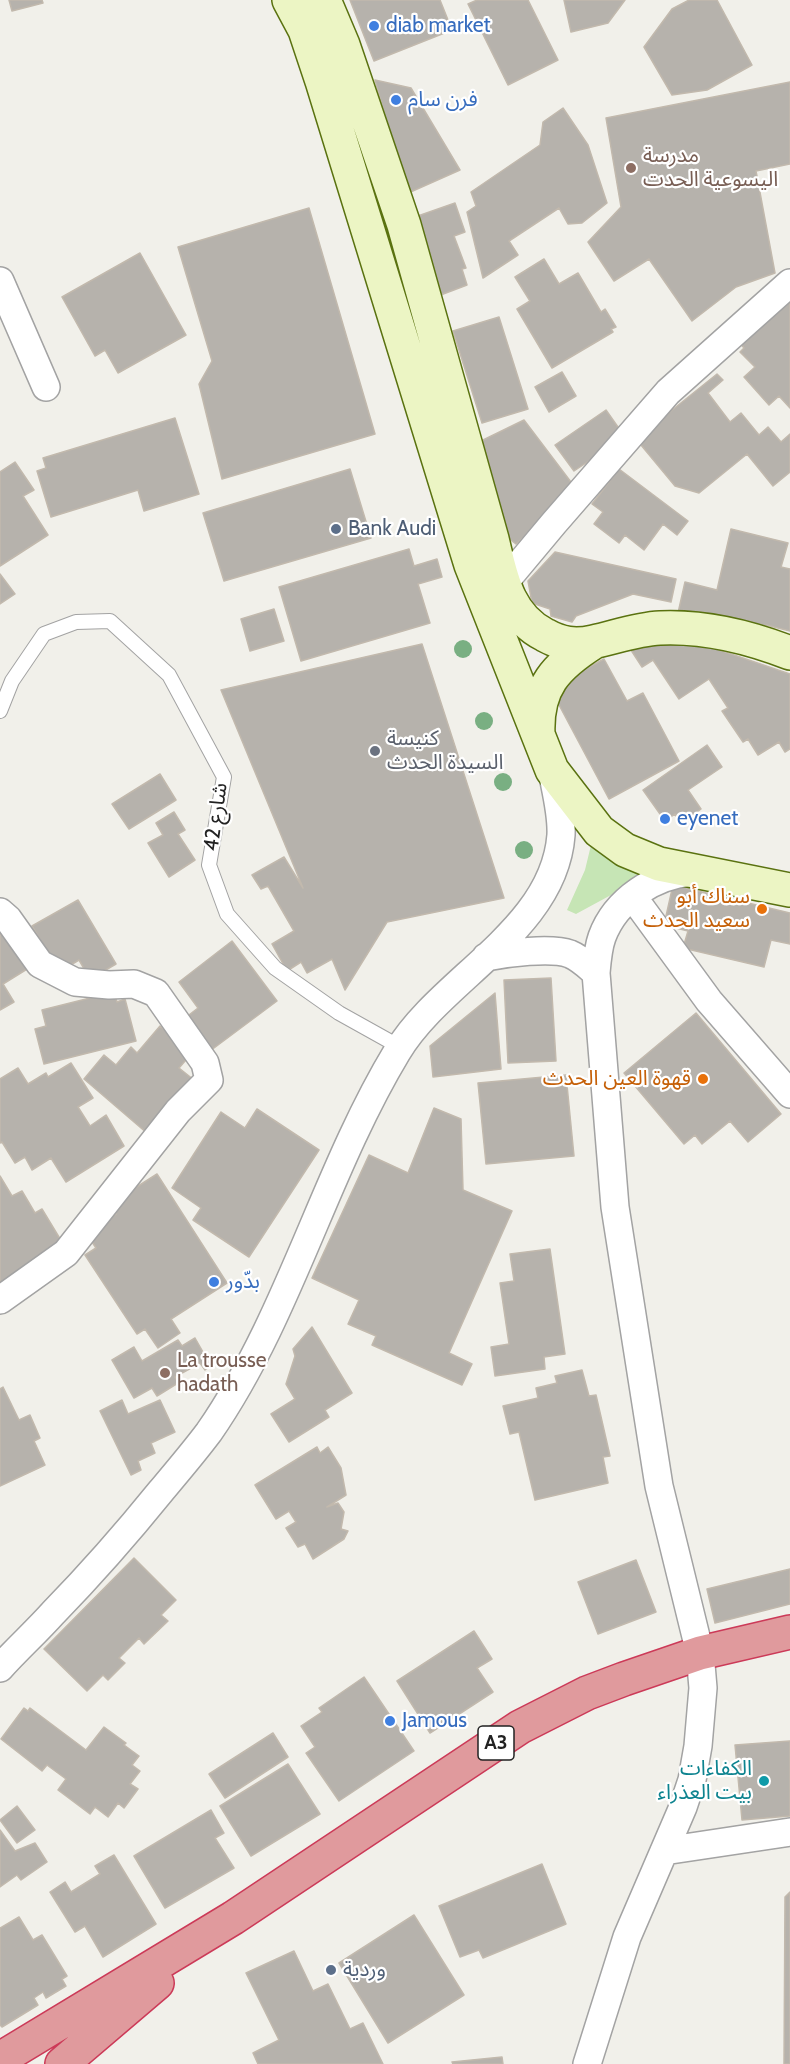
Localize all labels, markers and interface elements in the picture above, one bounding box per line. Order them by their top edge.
place label: diab market [386,13,490,39]
marker: diab market [367,19,381,33]
place label: فرن سام [408,87,478,113]
marker: فرن سام [389,93,403,107]
place label: مدرسة اليسوعية الحدت [643,143,778,193]
marker: مدرسة اليسوعية الحدت [624,161,638,175]
place label: Bank Audi [348,516,436,542]
marker: Bank Audi [329,522,343,536]
place label: كنيسة السيدة الحدث [387,726,503,776]
marker: كنيسة السيدة الحدث [368,744,382,758]
street label: شارع 42 [199,781,233,853]
place label: eyenet [677,806,738,832]
marker: eyenet [658,812,672,826]
place label: سناك أبو سعيد الحدث [643,884,750,934]
marker: سناك أبو سعيد الحدث [755,902,769,916]
place label: قهوة العين الحدث [543,1066,691,1092]
marker: قهوة العين الحدث [696,1072,710,1086]
place label: بدّور [226,1269,260,1295]
marker: بدّور [207,1275,221,1289]
place label: La trousse hadath [177,1348,266,1398]
marker: La trousse hadath [158,1366,172,1380]
place label: Jamous [402,1708,467,1734]
marker: Jamous [383,1714,397,1728]
road number: A3 [478,1726,514,1760]
place label: الكفاءات بيت العذراء [657,1756,752,1806]
marker: الكفاءات بيت العذراء [757,1774,771,1788]
place label: وردية [343,1957,386,1983]
marker: وردية [324,1963,338,1977]

